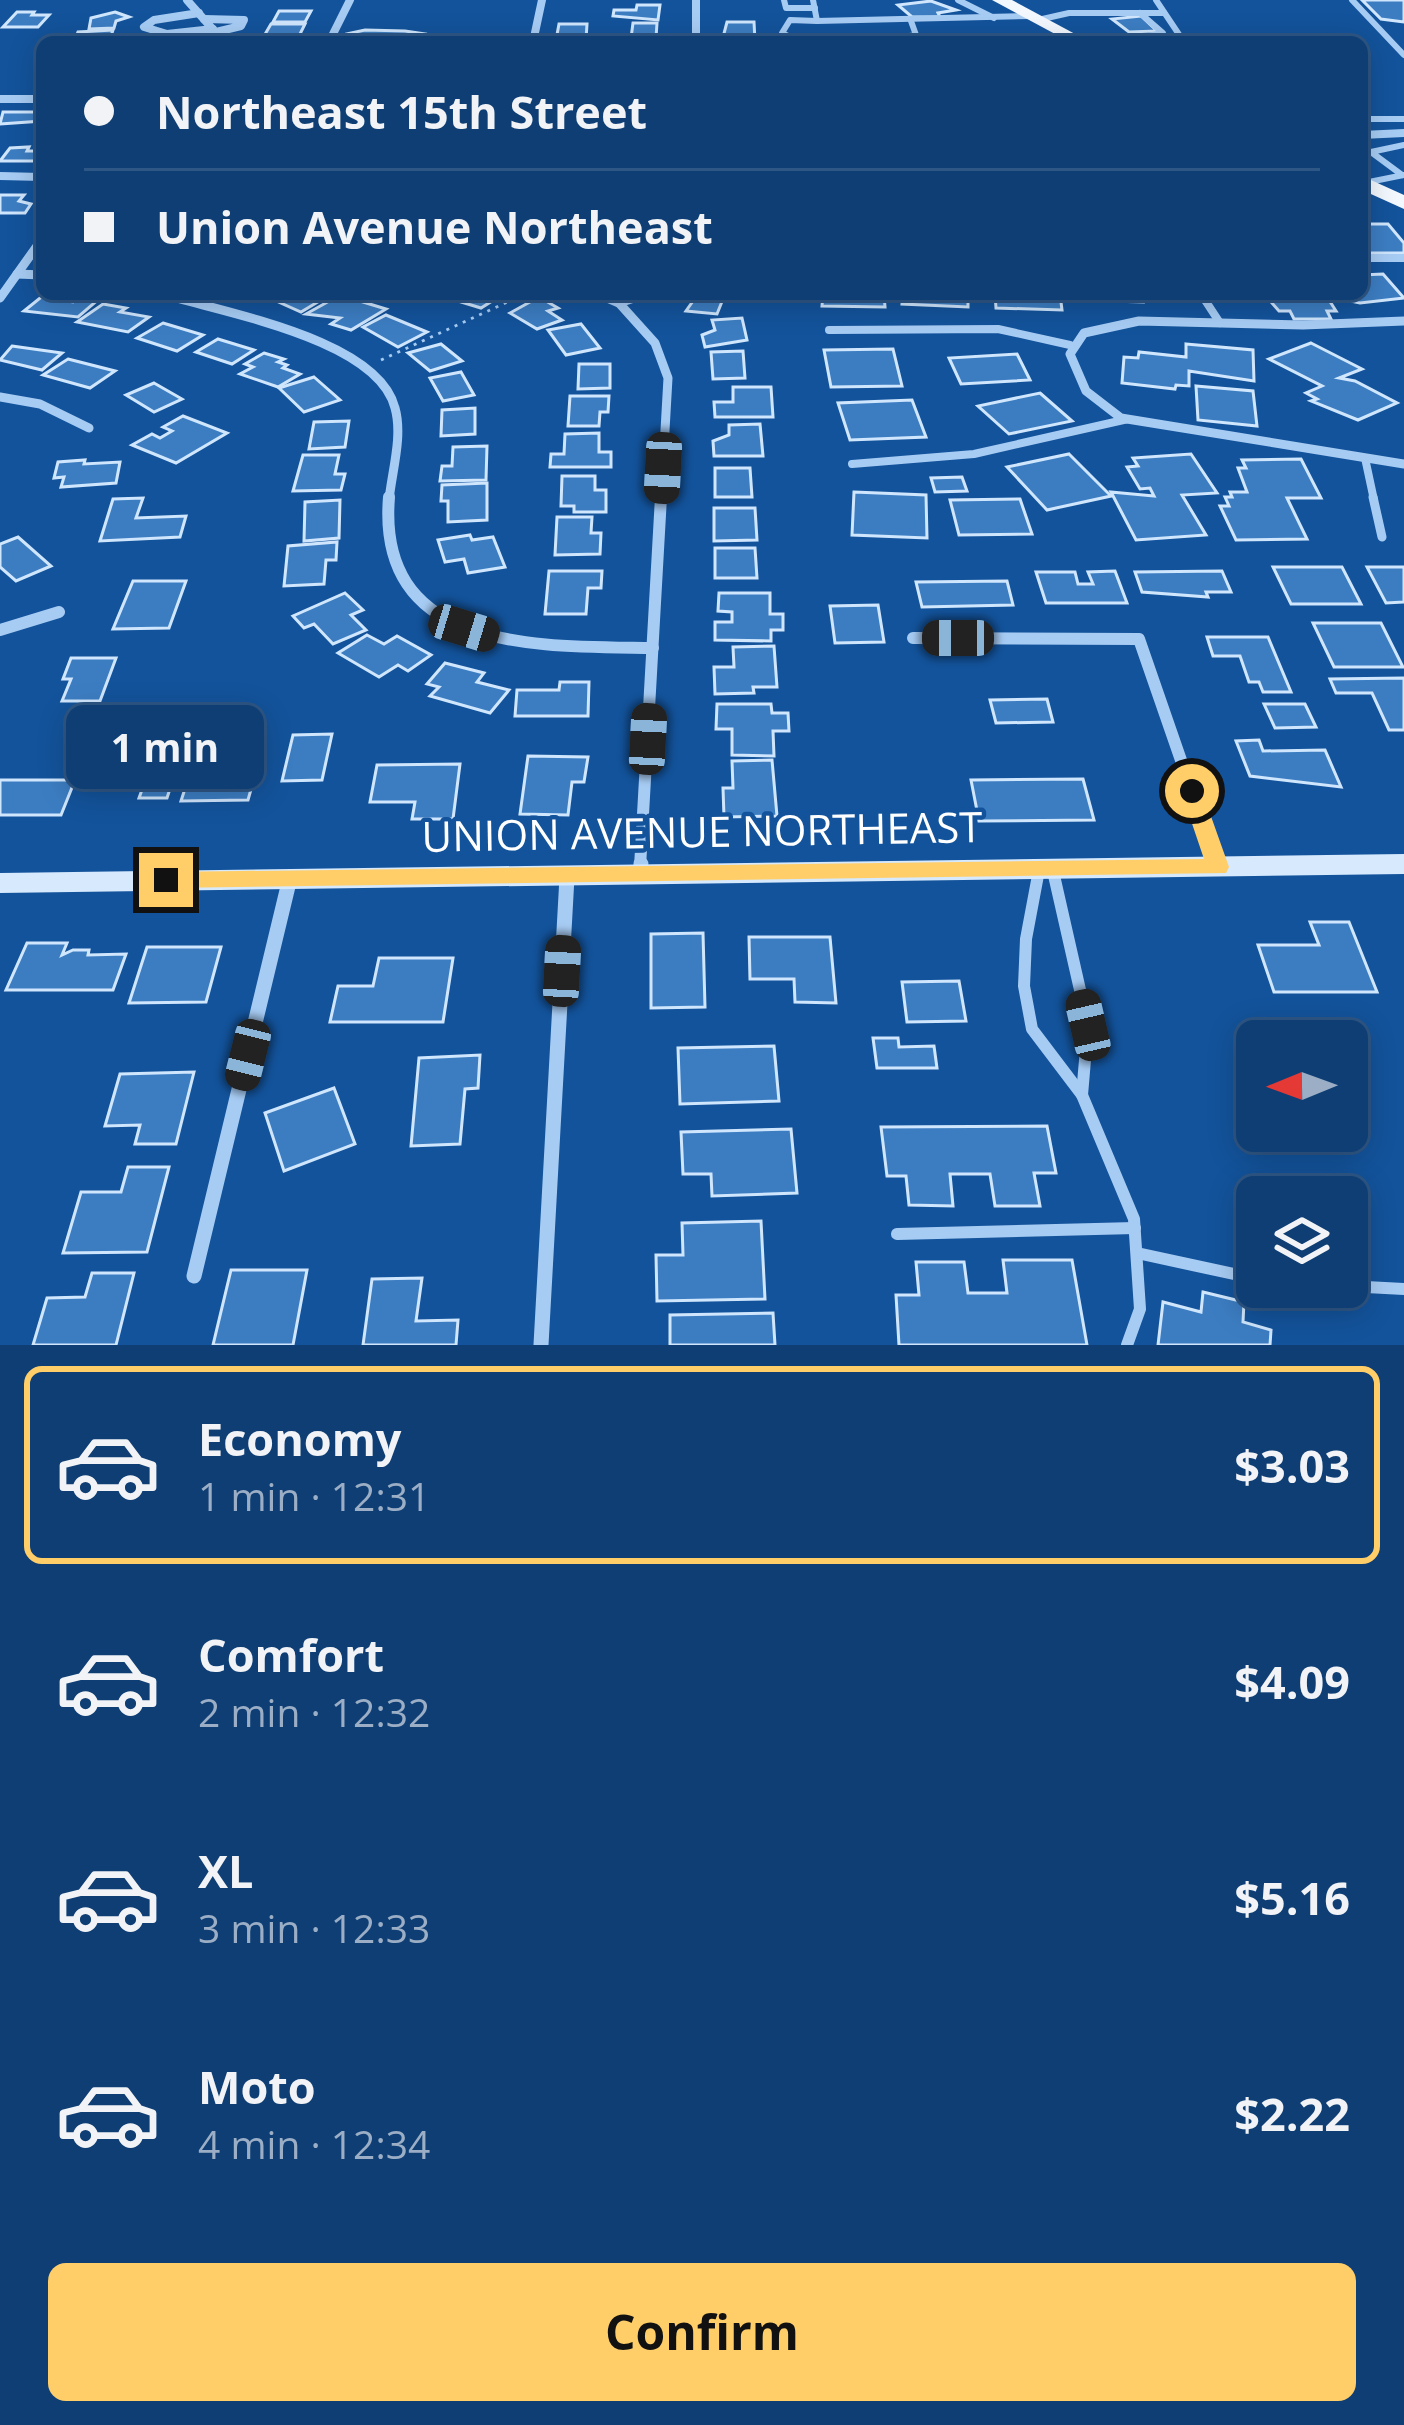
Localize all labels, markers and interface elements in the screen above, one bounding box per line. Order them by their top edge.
text: Northeast 15th Street [156,81,647,142]
text: Union Avenue Northeast [156,196,713,257]
car [643,431,683,505]
car [424,600,504,656]
car [922,620,994,656]
car [628,702,668,776]
callout: 1 min [67,706,265,790]
text: 1 min [111,720,219,773]
route start [1165,764,1219,818]
street label: UNION AVENUE NORTHEAST [421,797,983,864]
route end [139,853,193,907]
car [542,934,582,1008]
car [1062,986,1114,1064]
car [222,1016,274,1094]
north arrow [1236,1020,1368,1152]
map controls [1236,1020,1368,1308]
button: layers [1236,1176,1368,1308]
text: Economy [198,1408,401,1469]
icon: car [54,1411,162,1519]
text: $3.03 [1234,1435,1350,1496]
text: 1 min · 12:31 [198,1469,430,1522]
text: Comfort [198,1624,384,1685]
icon: car [54,1627,162,1735]
text: $4.09 [1234,1651,1350,1712]
text: 2 min · 12:32 [198,1685,430,1738]
text: XL [198,1840,253,1901]
icon: car [54,1843,162,1951]
text: $5.16 [1234,1867,1350,1928]
text: 3 min · 12:33 [198,1901,430,1954]
text: Moto [198,2056,316,2117]
icon: car [54,2059,162,2167]
text: $2.22 [1234,2083,1350,2144]
text: 4 min · 12:34 [198,2117,430,2170]
button: Confirm [48,2263,1356,2401]

